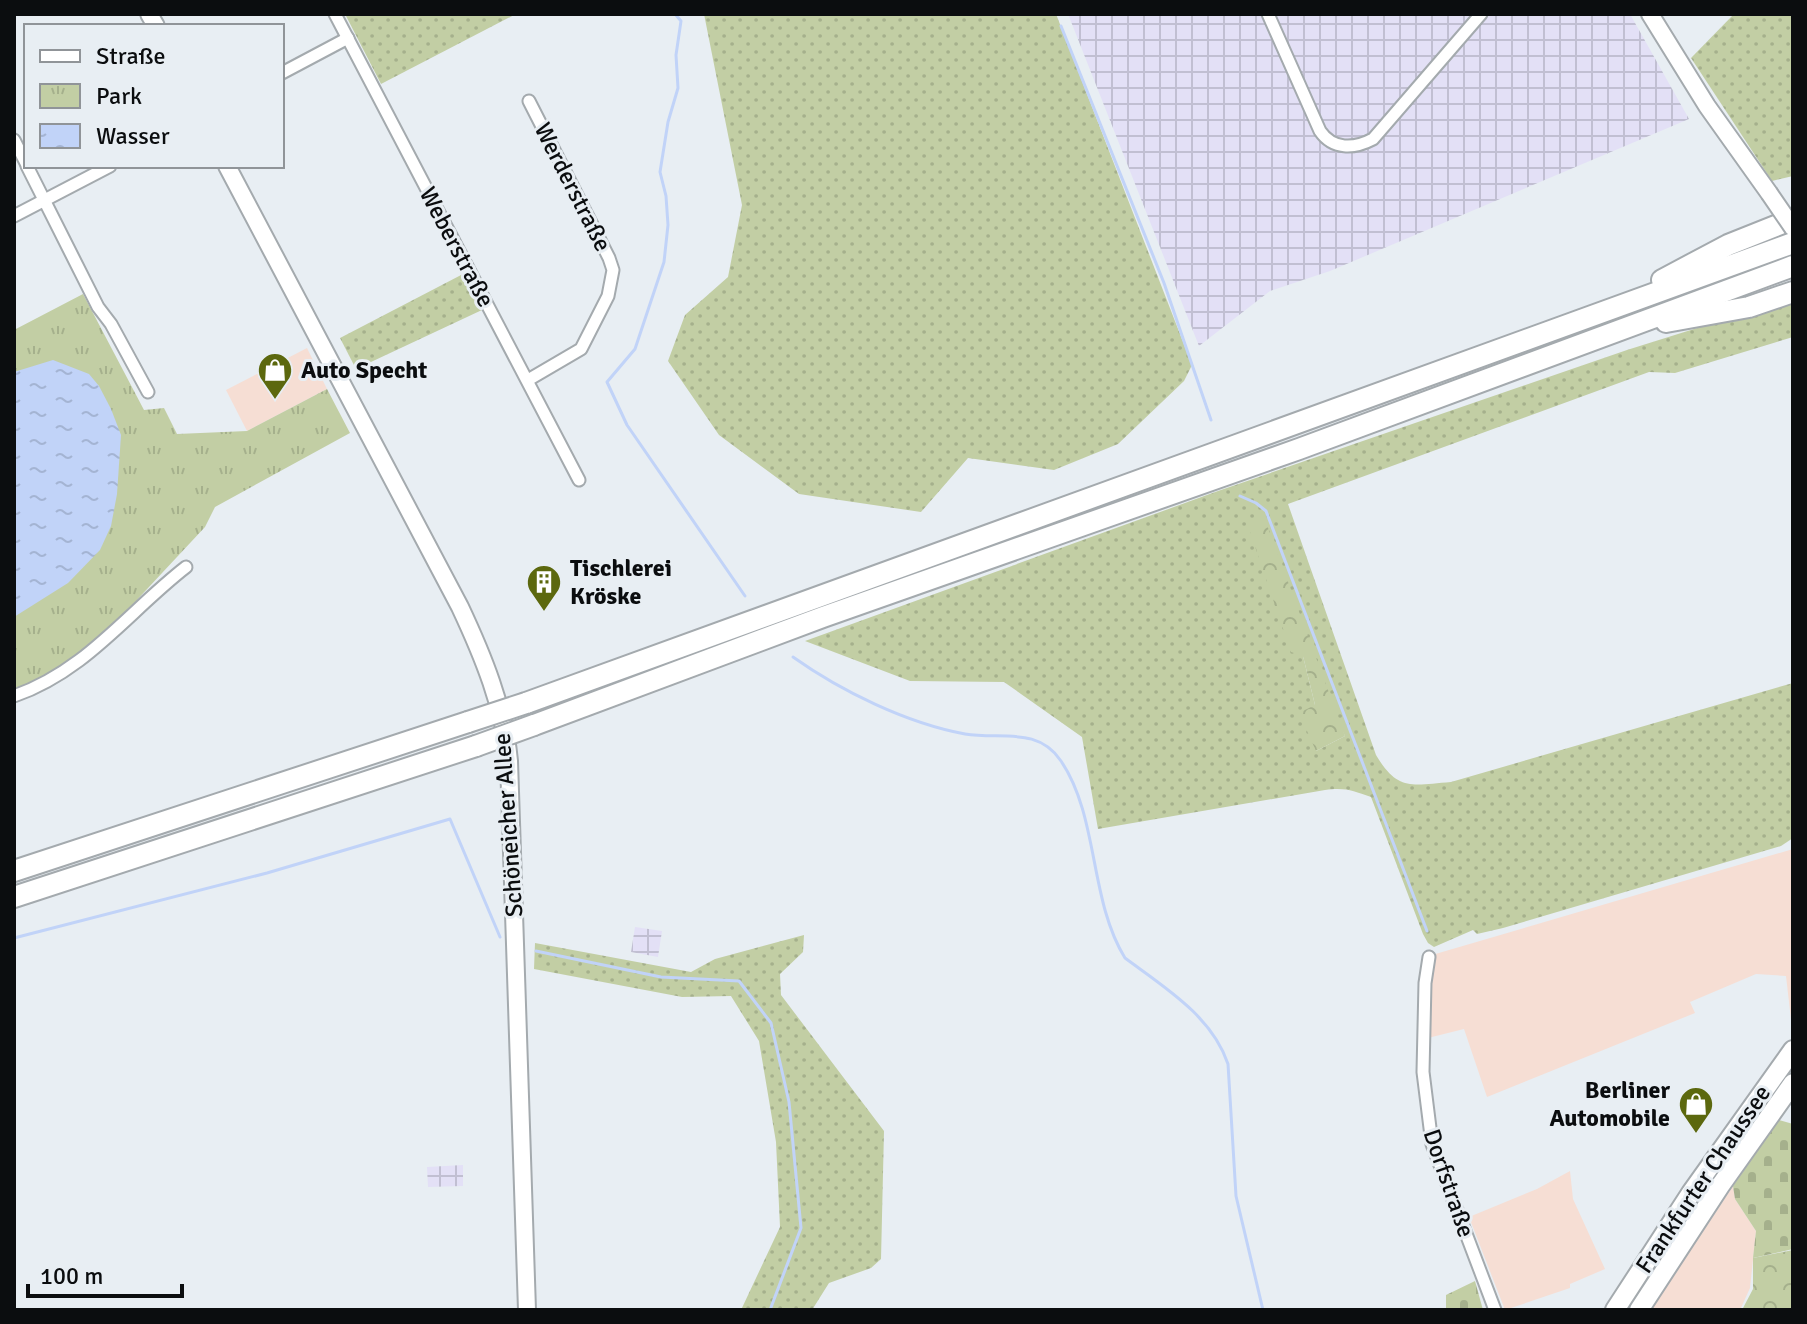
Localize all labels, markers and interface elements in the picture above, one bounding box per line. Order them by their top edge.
legend [24,24,284,168]
text: Straße [96,41,166,71]
text: Park [96,81,142,111]
street label: Werderstraße [528,118,618,256]
text: Wasser [96,121,170,151]
street label: Weberstraße [413,182,501,312]
shop icon: Auto Specht [256,351,294,401]
place label: Auto Specht [301,355,427,385]
place label: Tischlerei Kröske [570,553,672,611]
building icon: Tischlerei Kröske [525,563,563,613]
street label: Schöneicher Allee [487,732,529,918]
place label: Berliner Automobile [1549,1075,1670,1133]
street label: Frankfurter Chaussee [1629,1079,1777,1279]
shop icon: Berliner Automobile [1677,1085,1715,1135]
street label: Dorfstraße [1417,1125,1481,1241]
scale bar [28,1248,182,1298]
text: 100 m [40,1261,103,1291]

